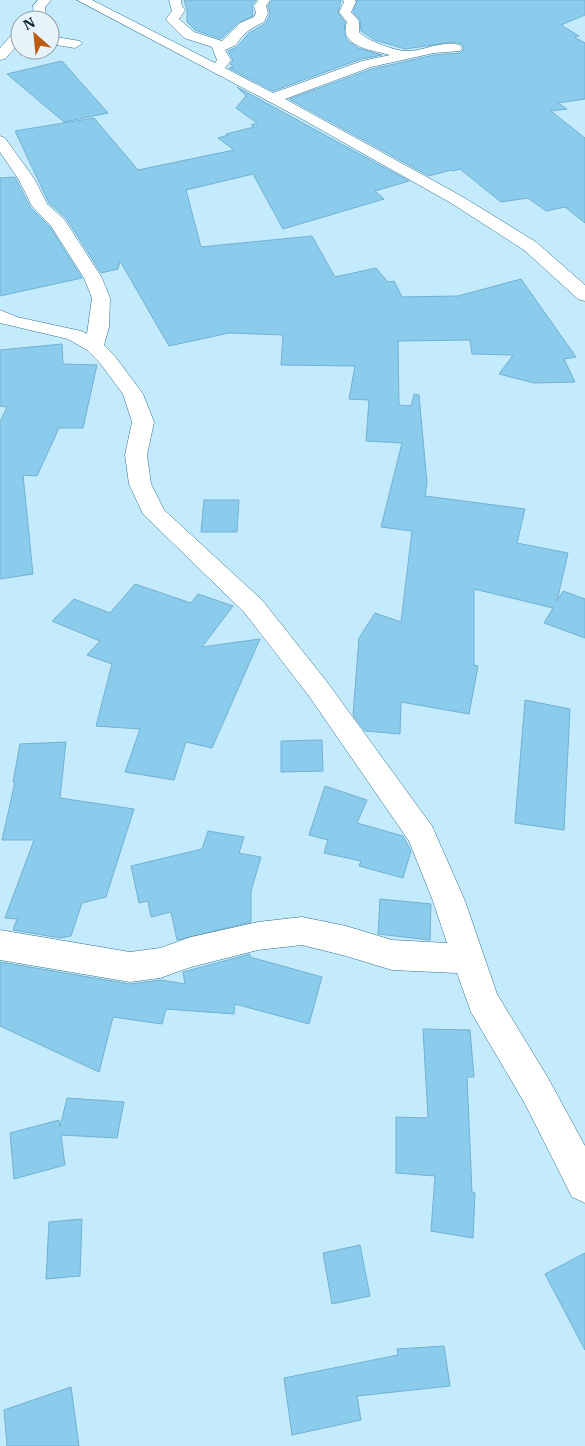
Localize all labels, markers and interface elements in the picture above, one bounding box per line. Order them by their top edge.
north arrow [10,10,60,60]
text: N [20,13,38,34]

